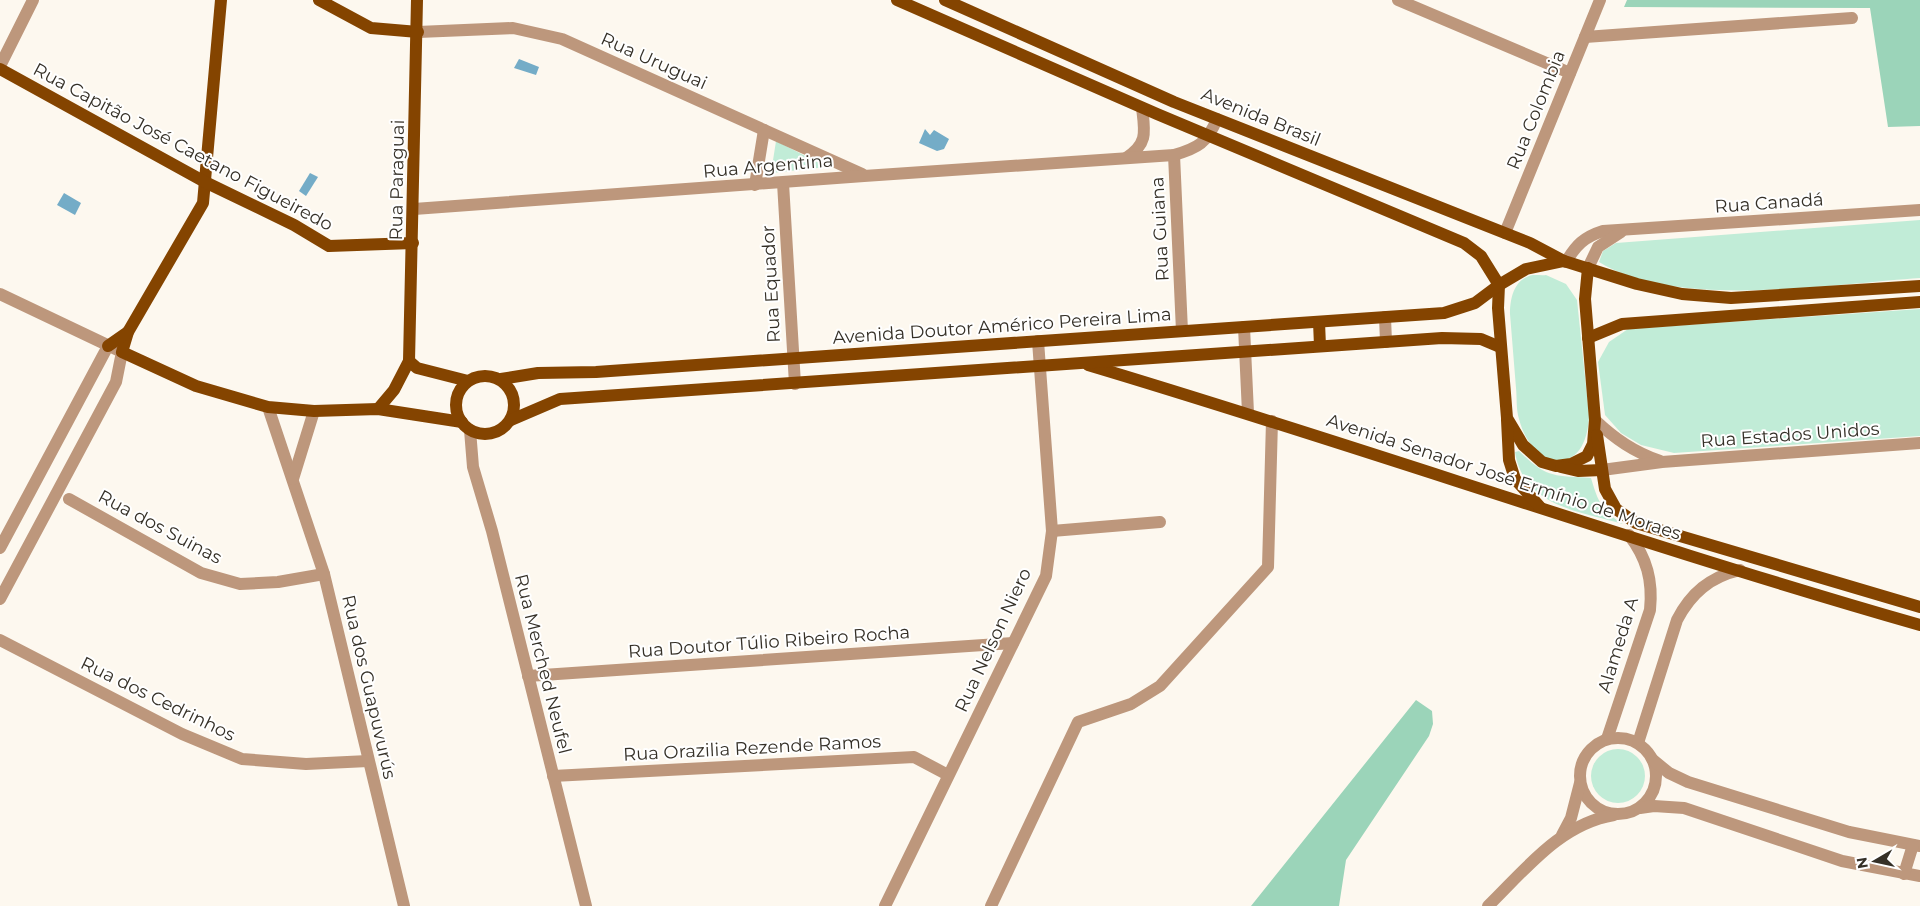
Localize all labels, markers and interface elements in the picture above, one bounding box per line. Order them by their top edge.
street label: Rua Uruguai [597,28,711,94]
street label: Rua Colombia [1502,47,1570,173]
street label: Rua Capitão José Caetano Figueiredo [29,58,337,236]
street label: Avenida Brasil [1198,83,1324,151]
street label: Rua Paraguai [385,119,409,241]
street label: Rua Argentina [702,149,834,183]
street label: Rua Guiana [1146,176,1174,282]
street label: Rua Canadá [1714,188,1824,218]
street label: Rua Equador [757,225,785,343]
street label: Avenida Doutor Américo Pereira Lima [832,303,1172,349]
street label: Avenida Senador José Ermínio de Moraes [1324,409,1684,545]
street label: Rua Estados Unidos [1700,418,1880,452]
street label: Rua dos Suinas [94,485,226,569]
street label: Rua Nelson Niero [950,564,1036,716]
street label: Rua Merched Neufel [510,572,576,756]
street label: Rua dos Guapuvurús [337,593,401,781]
street label: Alameda A [1593,594,1643,695]
street label: Rua Doutor Túlio Ribeiro Rocha [627,621,911,663]
street label: Rua dos Cedrinhos [77,652,239,746]
street label: Rua Orazilia Rezende Ramos [623,730,882,766]
north arrow [1850,836,1900,886]
text: N [1852,856,1872,870]

